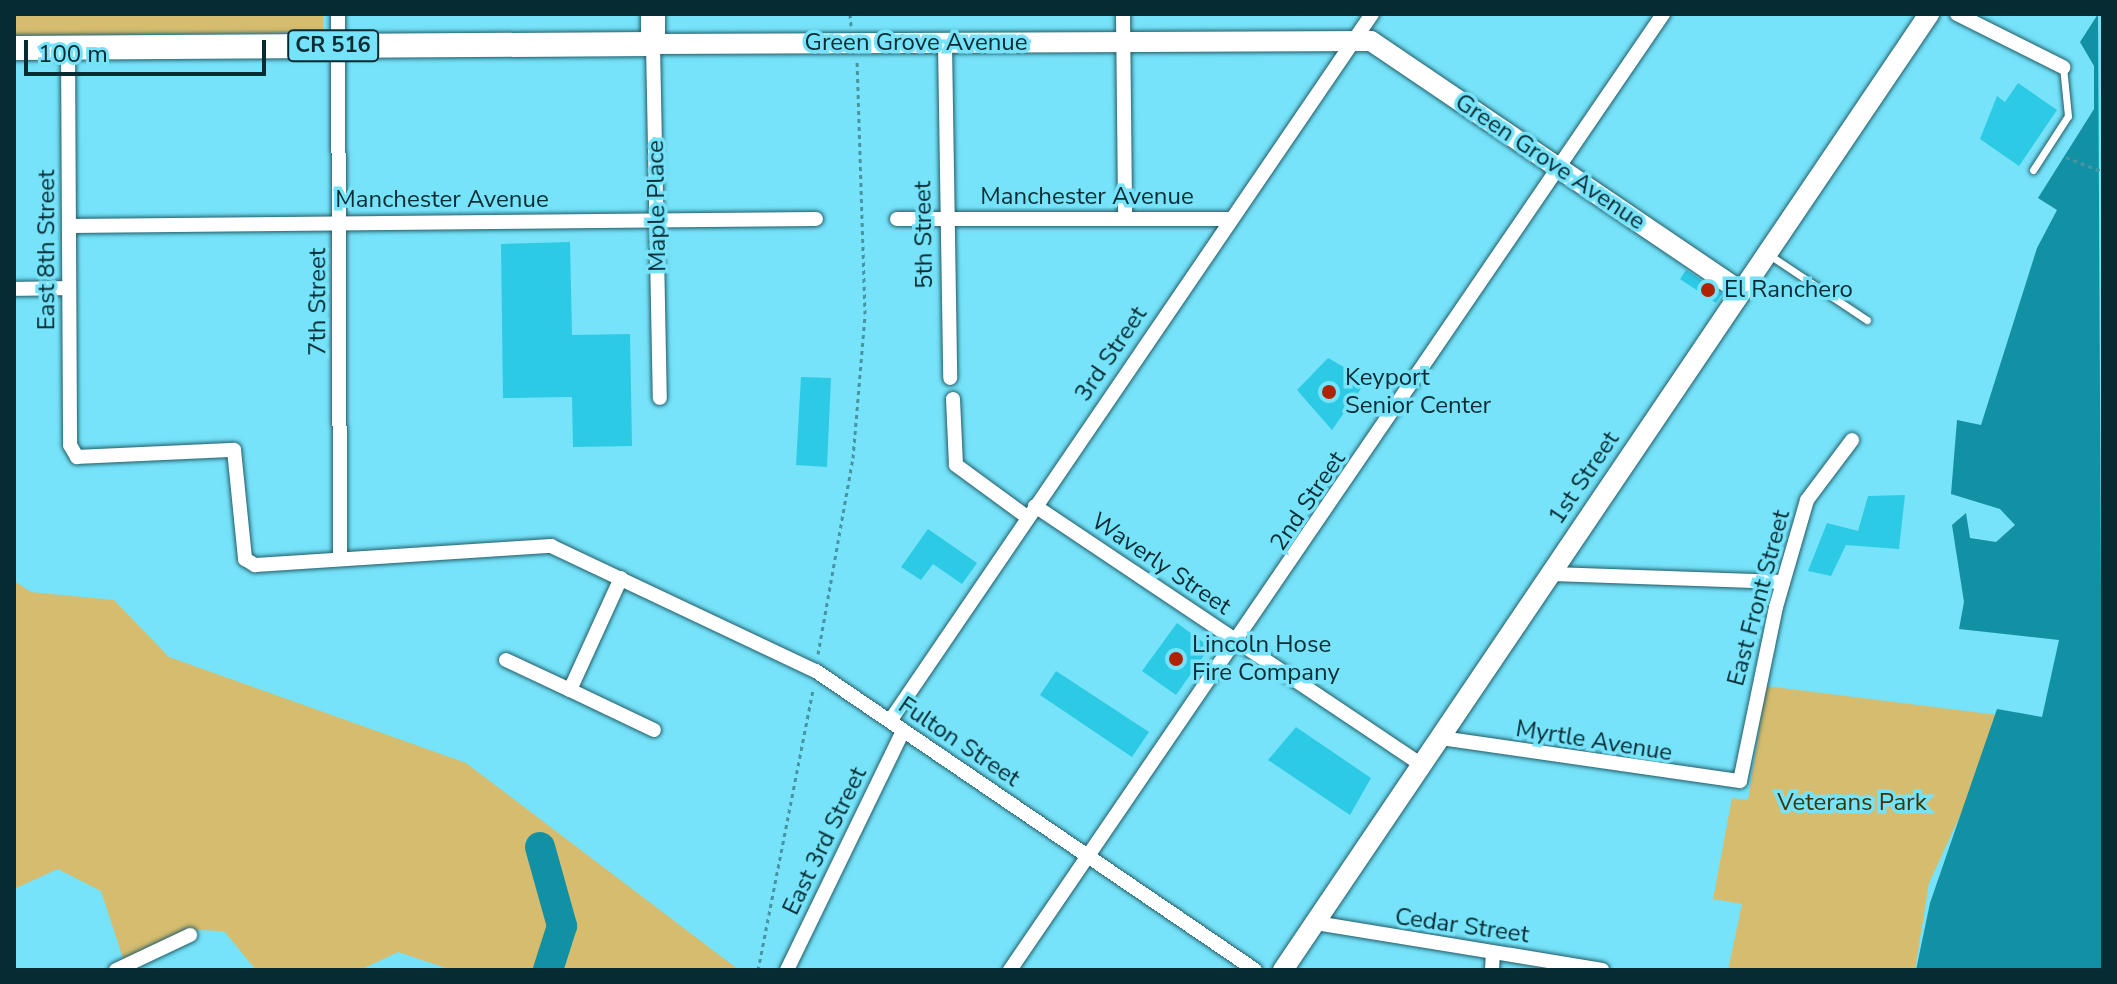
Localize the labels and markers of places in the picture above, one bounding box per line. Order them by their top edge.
place label: El Ranchero [1724,276,1853,304]
marker: El Ranchero [1699,281,1717,299]
place label: Keyport Senior Center [1345,364,1491,420]
marker: Keyport Senior Center [1320,383,1338,401]
place label: Lincoln Hose Fire Company [1192,631,1340,687]
marker: Lincoln Hose Fire Company [1167,650,1185,668]

